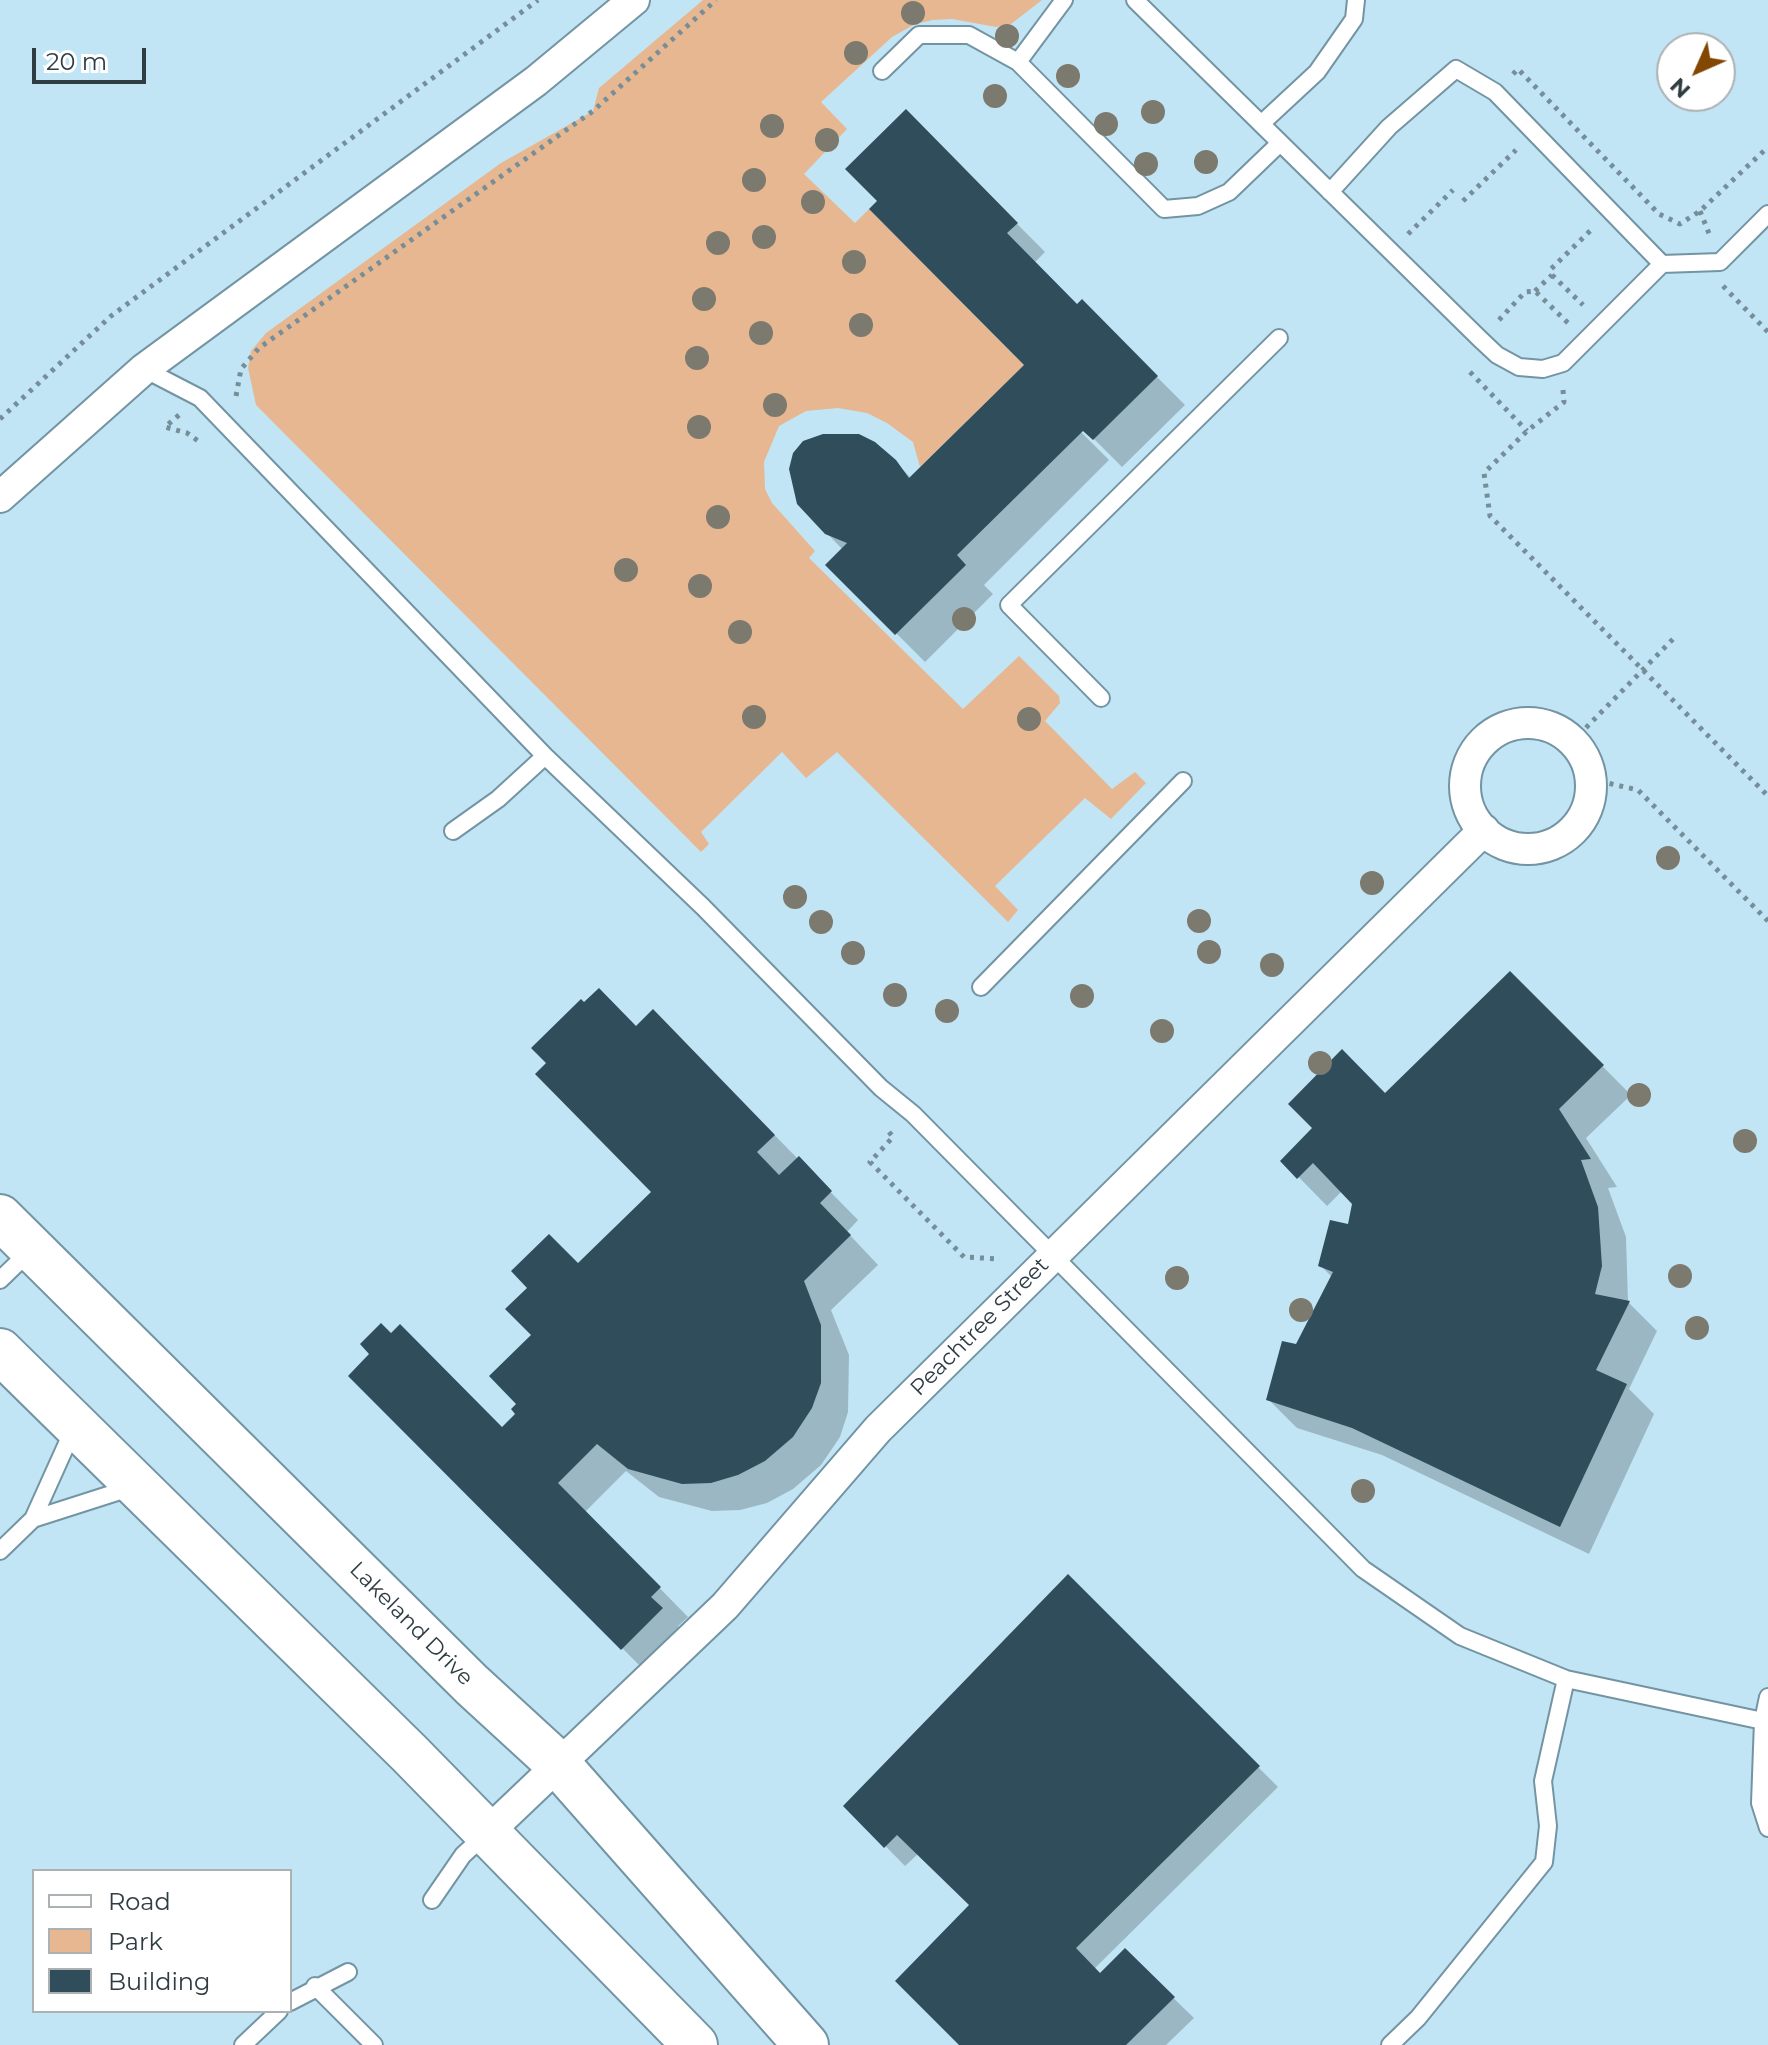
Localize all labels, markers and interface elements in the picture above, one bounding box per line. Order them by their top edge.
scale bar [36,32,150,82]
north arrow [1656,32,1736,112]
text: 20 m [46,47,107,76]
text: N [1664,72,1696,104]
street label: Peachtree Street [905,1252,1055,1402]
street label: Lakeland Drive [344,1557,478,1691]
legend [32,1869,292,2013]
text: Road [108,1887,171,1916]
text: Park [108,1927,163,1956]
text: Building [108,1967,211,1996]

